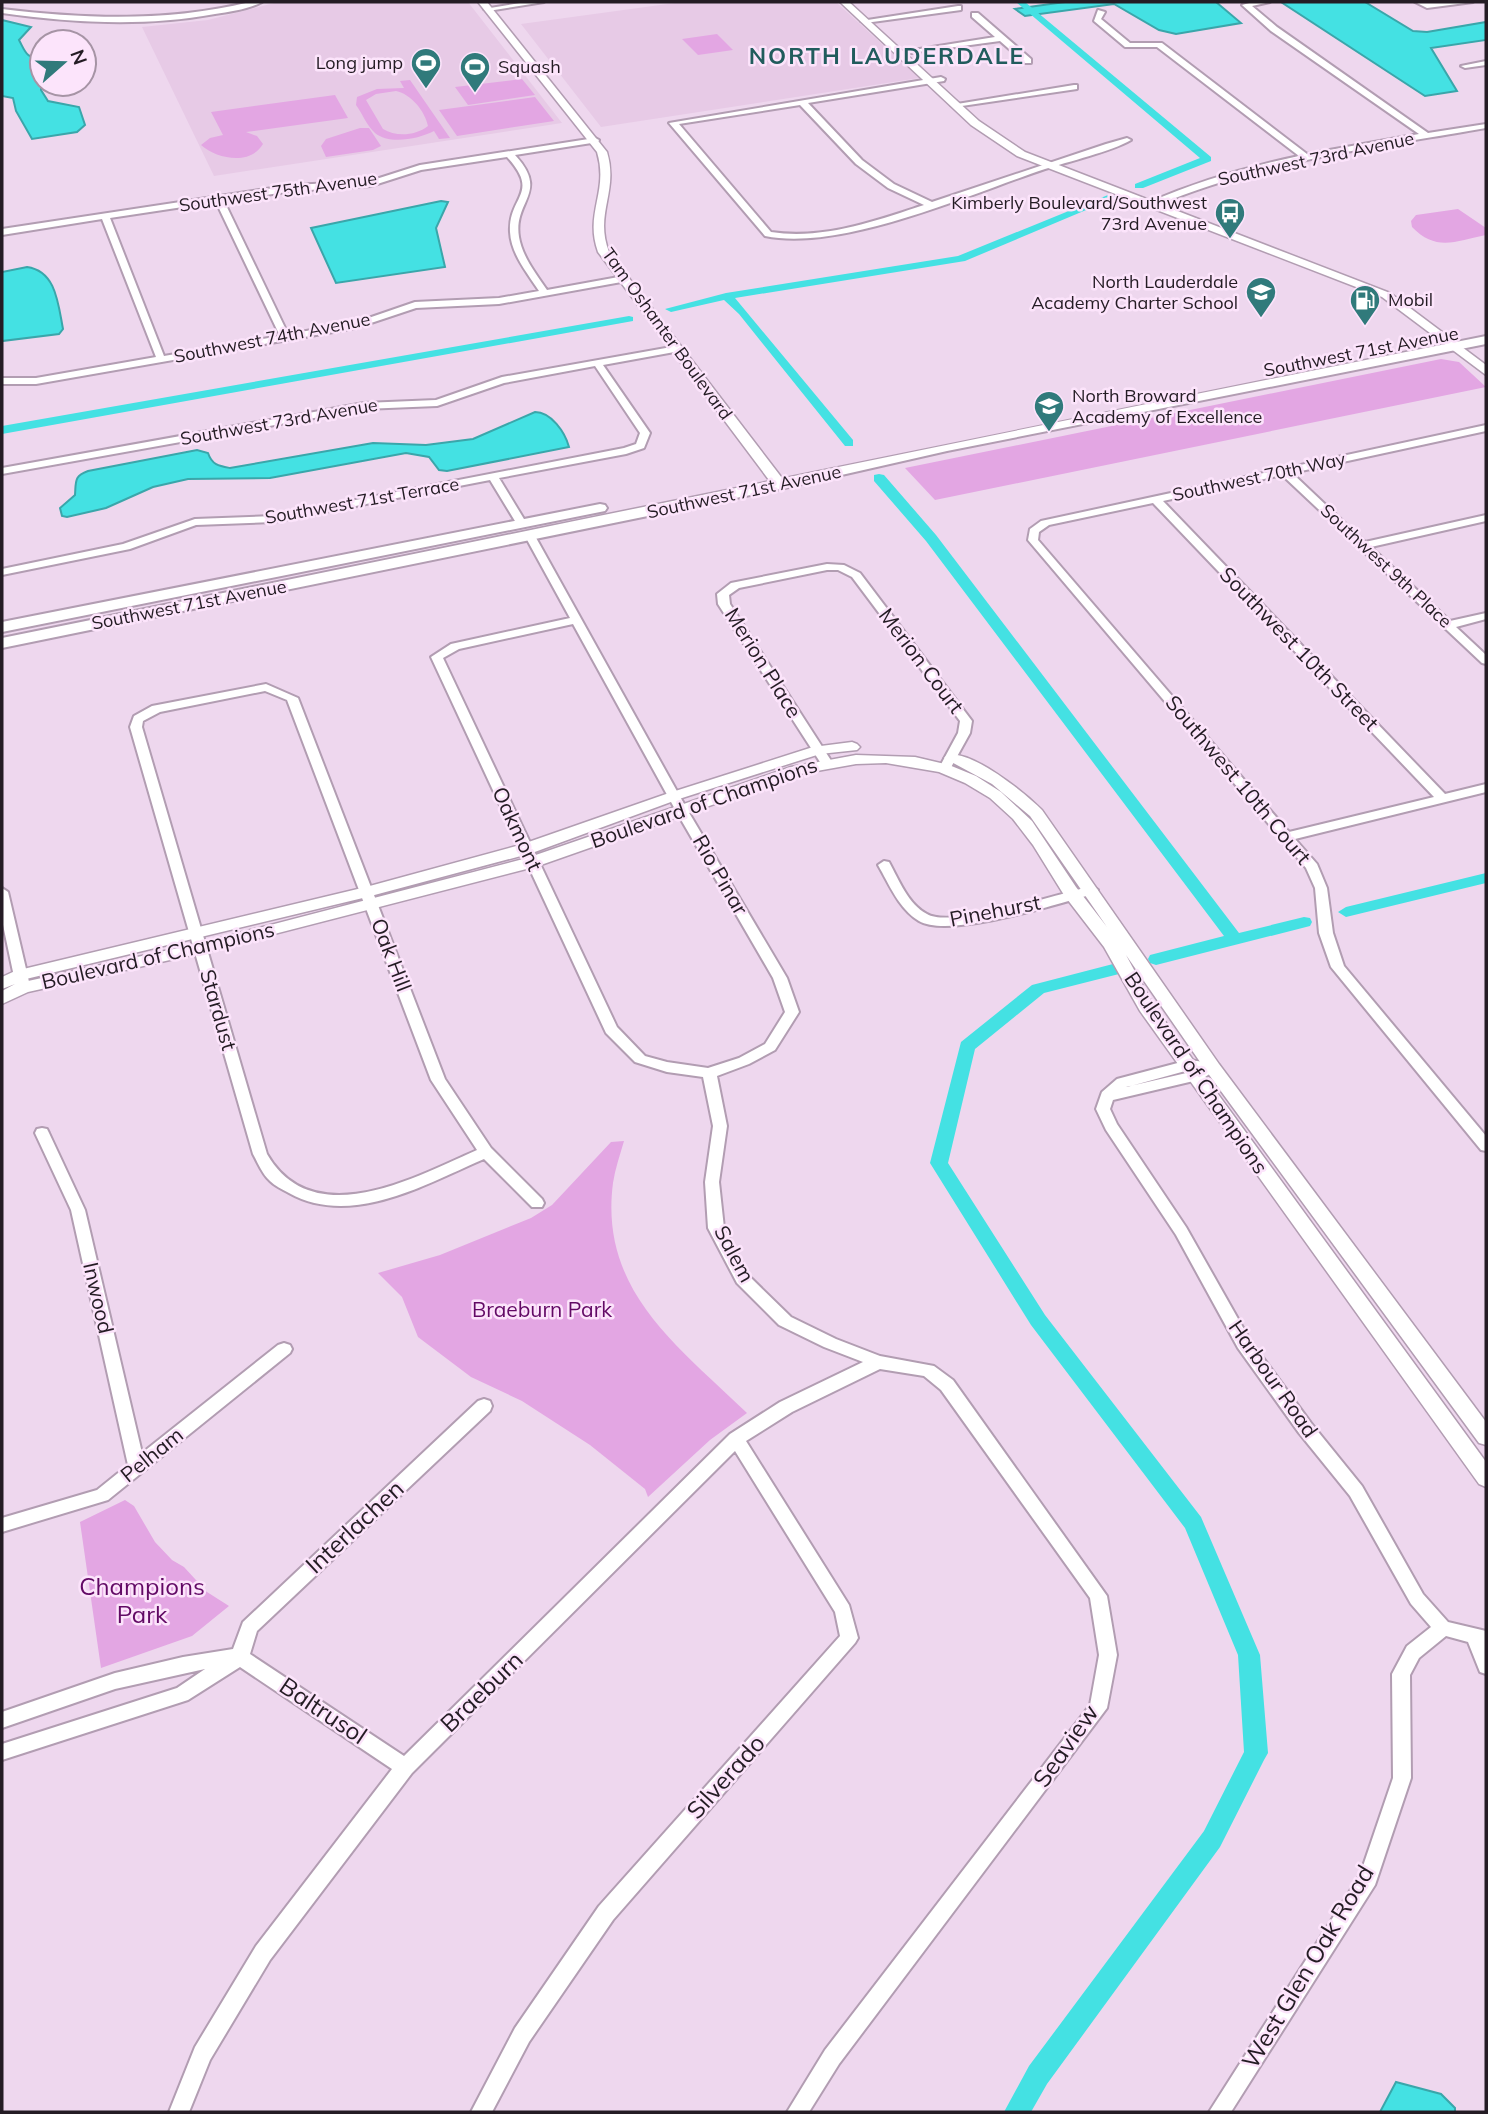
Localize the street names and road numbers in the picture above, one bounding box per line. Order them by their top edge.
street label: Southwest 73rd Avenue [1216,126,1416,191]
street label: Southwest 75th Avenue [177,166,378,217]
street label: Tam Oshanter Boulevard [597,243,738,424]
street label: Southwest 74th Avenue [172,307,372,368]
street label: Southwest 71st Avenue [1262,321,1460,382]
street label: Southwest 73rd Avenue [178,393,379,450]
street label: Southwest 70th Way [1170,447,1348,506]
street label: Southwest 71st Avenue [645,460,843,523]
street label: Southwest 71st Terrace [263,472,461,529]
street label: Southwest 9th Place [1316,499,1457,633]
street label: Southwest 10th Street [1215,561,1385,736]
street label: Southwest 71st Avenue [90,574,288,635]
street label: Merion Place [720,603,808,722]
street label: Merion Court [874,603,970,718]
street label: Southwest 10th Court [1160,689,1317,869]
street label: Boulevard of Champions [587,751,821,853]
street label: Oakmont [487,782,549,875]
street label: Rio Pinar [688,830,754,920]
street label: Pinehurst [947,888,1042,932]
street label: Oak Hill [366,914,418,995]
street label: Boulevard of Champions [39,916,277,994]
street label: Stardust [195,966,243,1053]
street label: Boulevard of Champions [1119,966,1274,1178]
street label: Salem [709,1221,761,1286]
street label: Inwood [78,1260,120,1336]
street label: Harbour Road [1224,1315,1324,1442]
street label: Pelham [115,1421,188,1487]
street label: Interlachen [299,1473,410,1579]
street label: Braeburn [434,1645,529,1738]
street label: Baltrusol [274,1670,373,1750]
street label: Seaview [1026,1698,1105,1793]
street label: Silverado [680,1728,771,1825]
street label: West Glen Oak Road [1235,1859,1380,2074]

